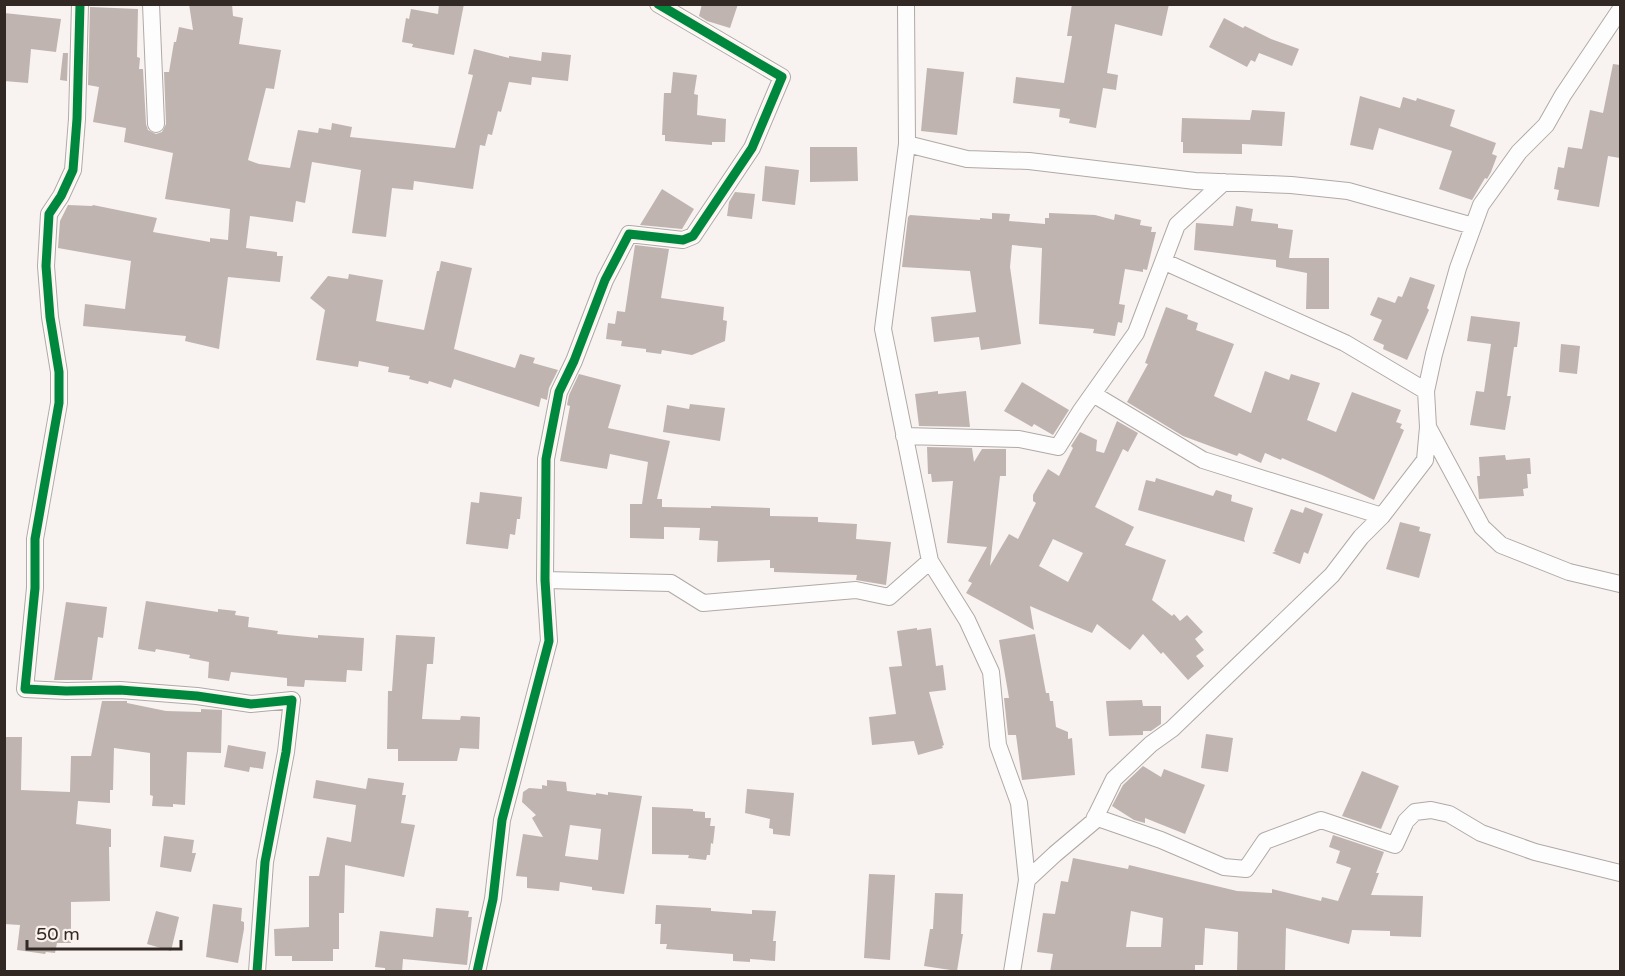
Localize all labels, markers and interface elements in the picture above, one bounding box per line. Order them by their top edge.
scale bar [27,913,182,951]
text: 50 m [36,923,80,945]

